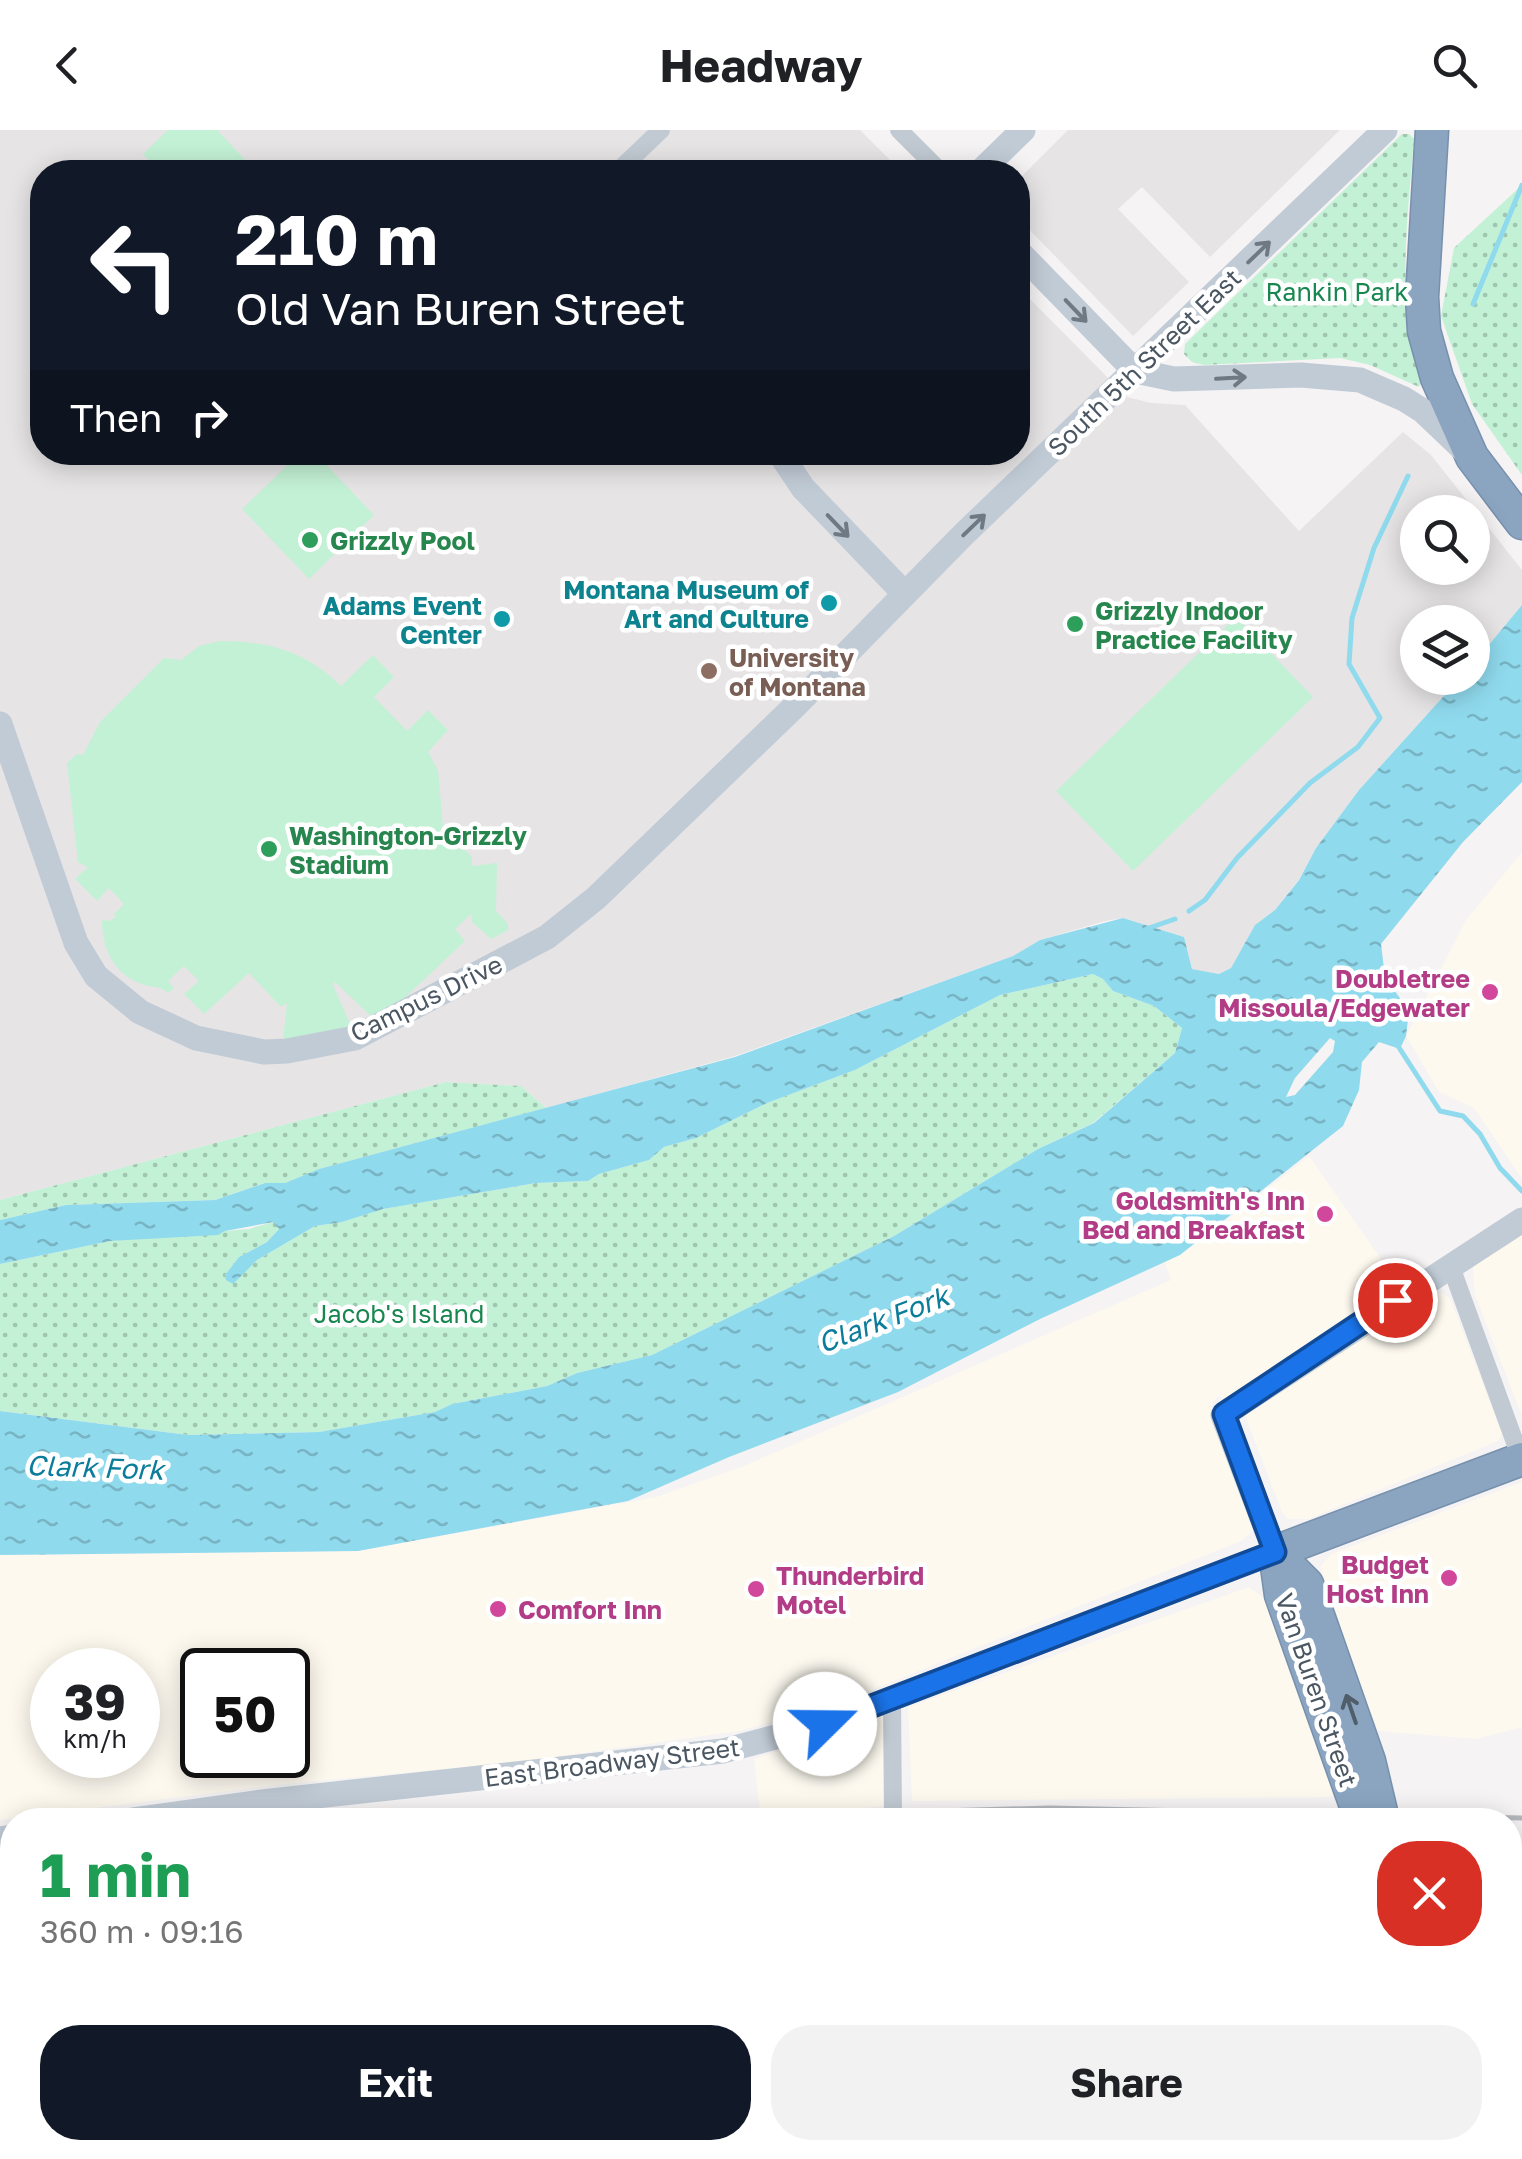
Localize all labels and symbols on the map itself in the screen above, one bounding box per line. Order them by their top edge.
one-way arrow [1246,240,1270,264]
street label: South 5th Street East [1041,262,1247,462]
park label: Rankin Park [1266,276,1408,307]
one-way arrow [1064,299,1088,323]
one-way arrow [1215,368,1247,387]
one-way arrow [826,514,850,538]
one-way arrow [961,514,985,538]
place label: Grizzly Pool [330,525,475,556]
marker: Grizzly Pool [299,529,321,551]
place label: Montana Museum of Art and Culture [563,574,809,634]
place label: Adams Event Center [323,590,482,650]
marker: Montana Museum of Art and Culture [818,592,840,614]
place label: Grizzly Indoor Practice Facility [1095,595,1293,655]
marker: Adams Event Center [491,608,513,630]
marker: Grizzly Indoor Practice Facility [1064,613,1086,635]
place label: University of Montana [729,642,866,702]
marker: University of Montana [698,660,720,682]
place label: Washington-Grizzly Stadium [289,820,527,880]
marker: Washington-Grizzly Stadium [258,838,280,860]
street label: Campus Drive [345,948,507,1048]
place label: Doubletree Missoula/Edgewater [1218,963,1470,1023]
marker: Doubletree Missoula/Edgewater [1479,981,1501,1003]
place label: Goldsmith's Inn Bed and Breakfast [1082,1185,1305,1245]
marker: Goldsmith's Inn Bed and Breakfast [1314,1203,1336,1225]
pin [1353,1258,1438,1343]
water label: Clark Fork [813,1278,956,1359]
park label: Jacob's Island [314,1298,484,1329]
water label: Clark Fork [26,1448,167,1486]
place label: Budget Host Inn [1326,1549,1429,1609]
place label: Thunderbird Motel [776,1560,924,1620]
marker: Budget Host Inn [1438,1567,1460,1589]
marker: Thunderbird Motel [745,1578,767,1600]
street label: Van Buren Street [1269,1589,1365,1791]
place label: Comfort Inn [518,1594,662,1625]
marker: Comfort Inn [487,1598,509,1620]
speed limit sign: 50 [180,1648,310,1778]
position arrow [773,1672,877,1776]
one-way arrow [1341,1694,1359,1725]
street label: East Broadway Street [483,1731,741,1793]

